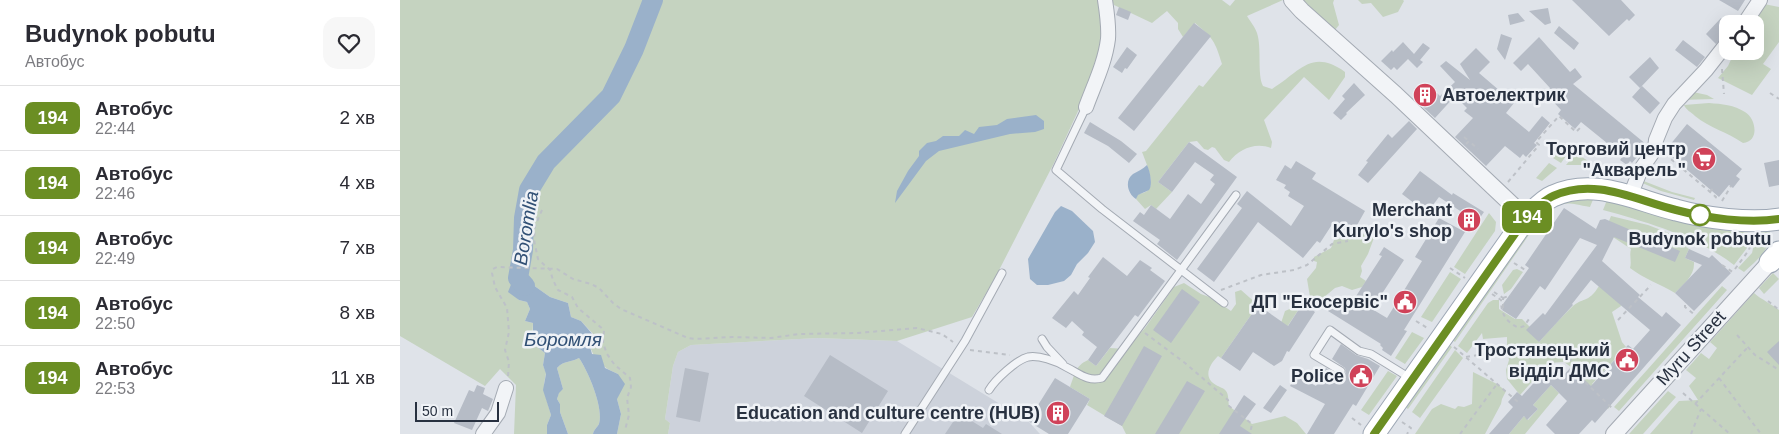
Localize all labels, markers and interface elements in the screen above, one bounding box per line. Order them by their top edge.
map controls [1719,15,1764,60]
button: locate [1719,15,1764,60]
button: heart [323,17,375,69]
text: Budynok pobutu [25,20,216,47]
text: Автобус [25,53,85,70]
building icon: Автоелектрик [1412,82,1438,108]
place label: Автоелектрик [1442,85,1567,105]
text: Автобус [95,98,173,119]
text: 2 хв [340,107,375,128]
text: 194 [37,108,68,128]
text: 22:44 [95,120,135,137]
place label: Торговий центр "Акварель" [1546,139,1686,180]
supermarket icon: Торговий центр "Акварель" [1691,146,1717,172]
text: Автобус [95,163,173,184]
text: 4 хв [340,172,375,193]
text: 194 [37,173,68,193]
text: 22:46 [95,185,135,202]
water label: Boromlia [510,189,542,267]
place label: Merchant Kurylo's shop [1333,200,1452,241]
line badge: 194 [1498,201,1556,233]
marker: Budynok pobutu [1689,204,1711,226]
building icon: Merchant Kurylo's shop [1456,207,1482,233]
text: 194 [1512,207,1542,227]
text: Автобус [95,228,173,249]
place label: Budynok pobutu [1629,229,1771,249]
text: 7 хв [340,237,375,258]
text: 194 [37,238,68,258]
text: 22:49 [95,250,135,267]
public building icon: ДП "Екосервіс" [1392,289,1418,315]
place label: ДП "Екосервіс" [1252,292,1388,312]
text: Автобус [95,293,173,314]
text: 8 хв [340,302,375,323]
text: 194 [37,303,68,323]
street label: Myru Street [1652,307,1730,389]
text: 22:50 [95,315,135,332]
water label: Боромля [524,329,602,350]
place label: Тростянецький відділ ДМС [1474,340,1610,381]
public building icon: Тростянецький відділ ДМС [1614,347,1640,373]
text: Автобус [95,358,173,379]
public building icon: Police [1348,363,1374,389]
place label: Police [1291,366,1344,386]
text: 11 хв [330,367,375,388]
text: 194 [37,368,68,388]
text: 22:53 [95,380,135,397]
scale bar [415,399,499,422]
building icon: Education and culture centre (HUB) [1045,400,1071,426]
text: 50 m [422,403,453,419]
place label: Education and culture centre (HUB) [736,403,1040,423]

